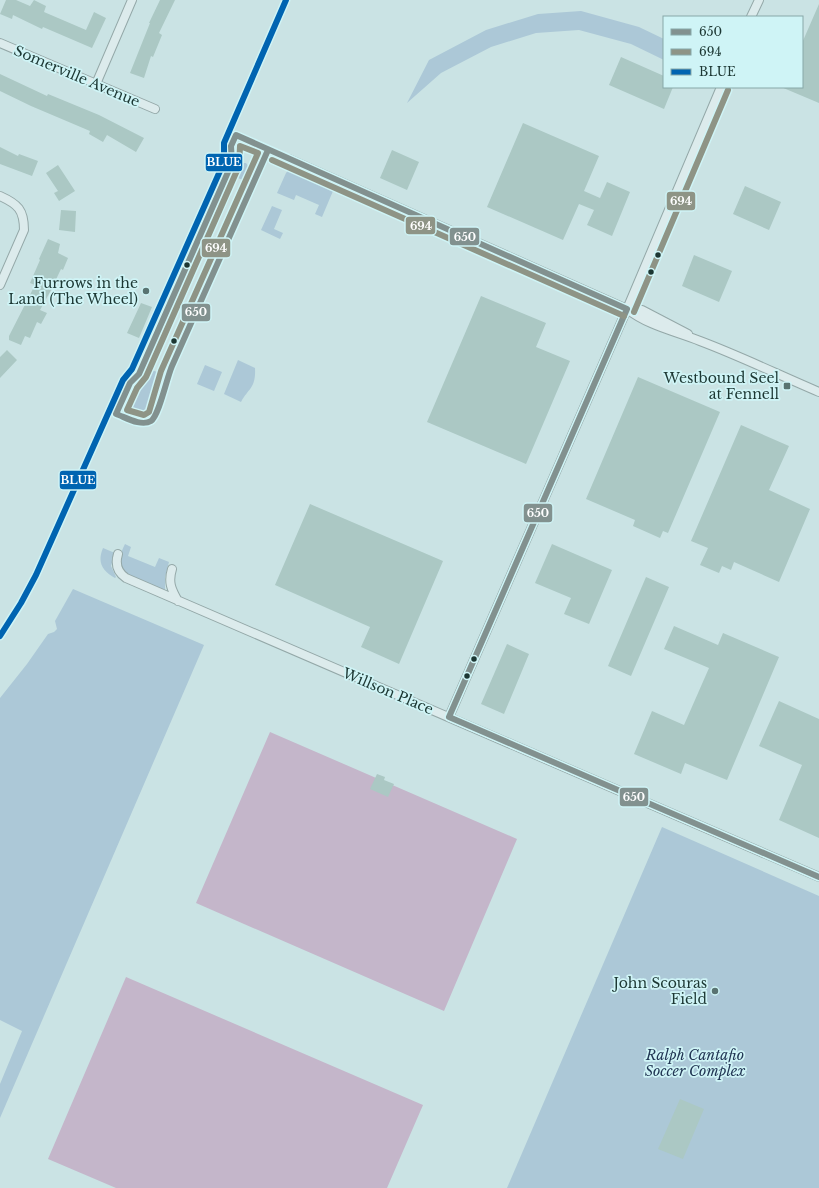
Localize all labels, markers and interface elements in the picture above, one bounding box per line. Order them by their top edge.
legend [663,16,803,88]
text: 650 [699,24,722,39]
street label: Somerville Avenue [11,41,143,111]
text: 694 [699,44,721,59]
text: BLUE [699,64,736,79]
line badge: BLUE [205,153,243,172]
text: BLUE [206,155,242,169]
line badge: 694 [666,191,696,211]
text: 694 [670,194,692,208]
line badge: 694 [405,216,436,235]
text: 694 [410,219,432,233]
line badge: 650 [449,227,480,246]
text: 650 [454,230,476,244]
line badge: 694 [201,238,231,258]
text: 694 [205,241,227,255]
unlabelled marker [653,250,663,260]
unlabelled marker [182,260,192,270]
unlabelled marker [646,267,656,277]
place label: Furrows in the Land (The Wheel) [8,274,138,308]
marker: Furrows in the Land (The Wheel) [141,286,151,296]
line badge: 650 [181,303,211,322]
text: 650 [185,305,207,319]
unlabelled marker [169,336,179,346]
place label: Westbound Seel at Fennell [663,369,779,403]
marker: Westbound Seel at Fennell [782,381,792,391]
line badge: BLUE [59,470,97,490]
text: BLUE [60,473,96,487]
line badge: 650 [523,503,553,523]
text: 650 [527,506,549,520]
unlabelled marker [469,654,479,664]
street label: Willson Place [339,663,436,718]
unlabelled marker [462,671,472,681]
line badge: 650 [619,787,649,807]
text: 650 [623,790,645,804]
place label: John Scouras Field [612,974,708,1008]
marker: John Scouras Field [710,986,720,996]
park label: Ralph Cantafio Soccer Complex [645,1046,745,1080]

